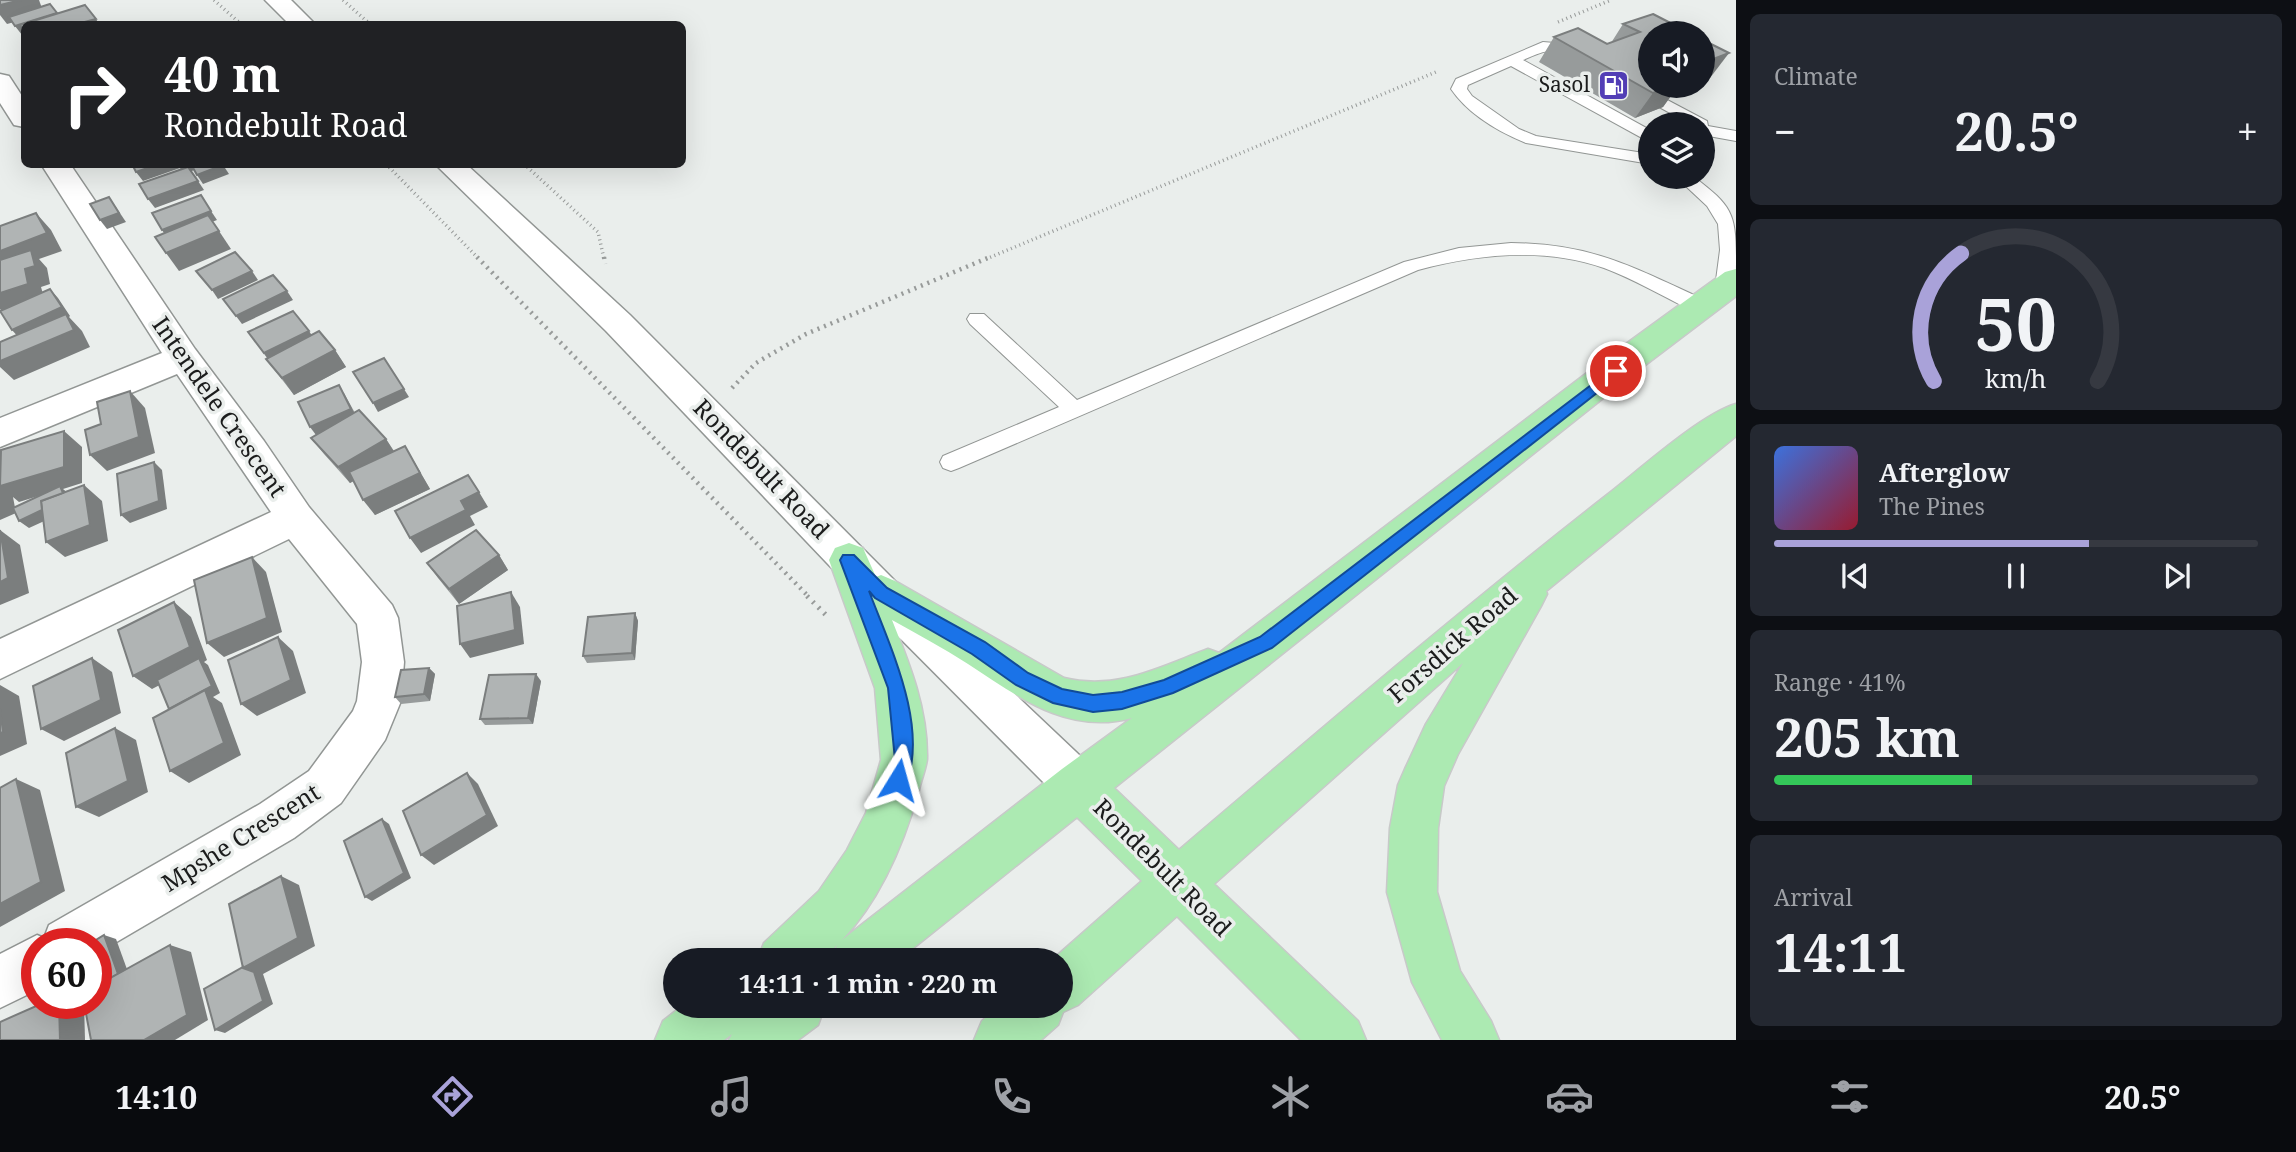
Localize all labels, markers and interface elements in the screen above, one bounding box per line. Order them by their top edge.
map controls [1638,21,1715,189]
button: sound [1638,21,1715,98]
text: 40 m [164,40,280,106]
icon: right [49,49,140,140]
text: Climate [1774,60,1858,92]
fuel station icon: Sasol [1596,68,1630,102]
place label: Sasol [1539,70,1590,98]
text: 20.5° [1954,95,2079,166]
text: Rondebult Road [164,103,407,146]
text: − [1774,105,1796,157]
text: + [2237,105,2258,157]
button: layers [1638,112,1715,189]
text: 50 [1975,273,2057,372]
street label: Intendele Crescent [146,309,295,503]
pin [1586,341,1646,401]
icon: arrive [1597,352,1635,390]
text: km/h [1985,361,2047,395]
street label: Rondebult Road [687,391,838,545]
text: Afterglow [1879,454,2010,490]
text: The Pines [1879,490,1985,522]
icon: previous [1836,557,1874,595]
icon: pause [1997,557,2035,595]
icon: next [2158,557,2196,595]
street label: Forsdick Road [1380,578,1524,709]
text: Range · 41% [1774,666,1906,698]
text: 205 km [1774,701,1960,772]
position arrow [861,743,935,817]
street label: Mpshe Crescent [155,775,326,899]
street label: Rondebult Road [1087,791,1239,943]
text: Arrival [1774,881,1853,913]
text: 14:11 [1774,916,1907,987]
speed limit sign: 60 [21,928,112,1019]
text: 14:11 · 1 min · 220 m [738,965,998,1001]
icon: directions [428,1072,477,1121]
icon: music [707,1072,756,1121]
icon: phone [987,1072,1036,1121]
icon: climate [1266,1072,1315,1121]
icon: car [1545,1072,1594,1121]
icon: filters [1825,1072,1874,1121]
text: 14:10 [115,1075,197,1118]
text: 20.5° [2104,1075,2181,1118]

